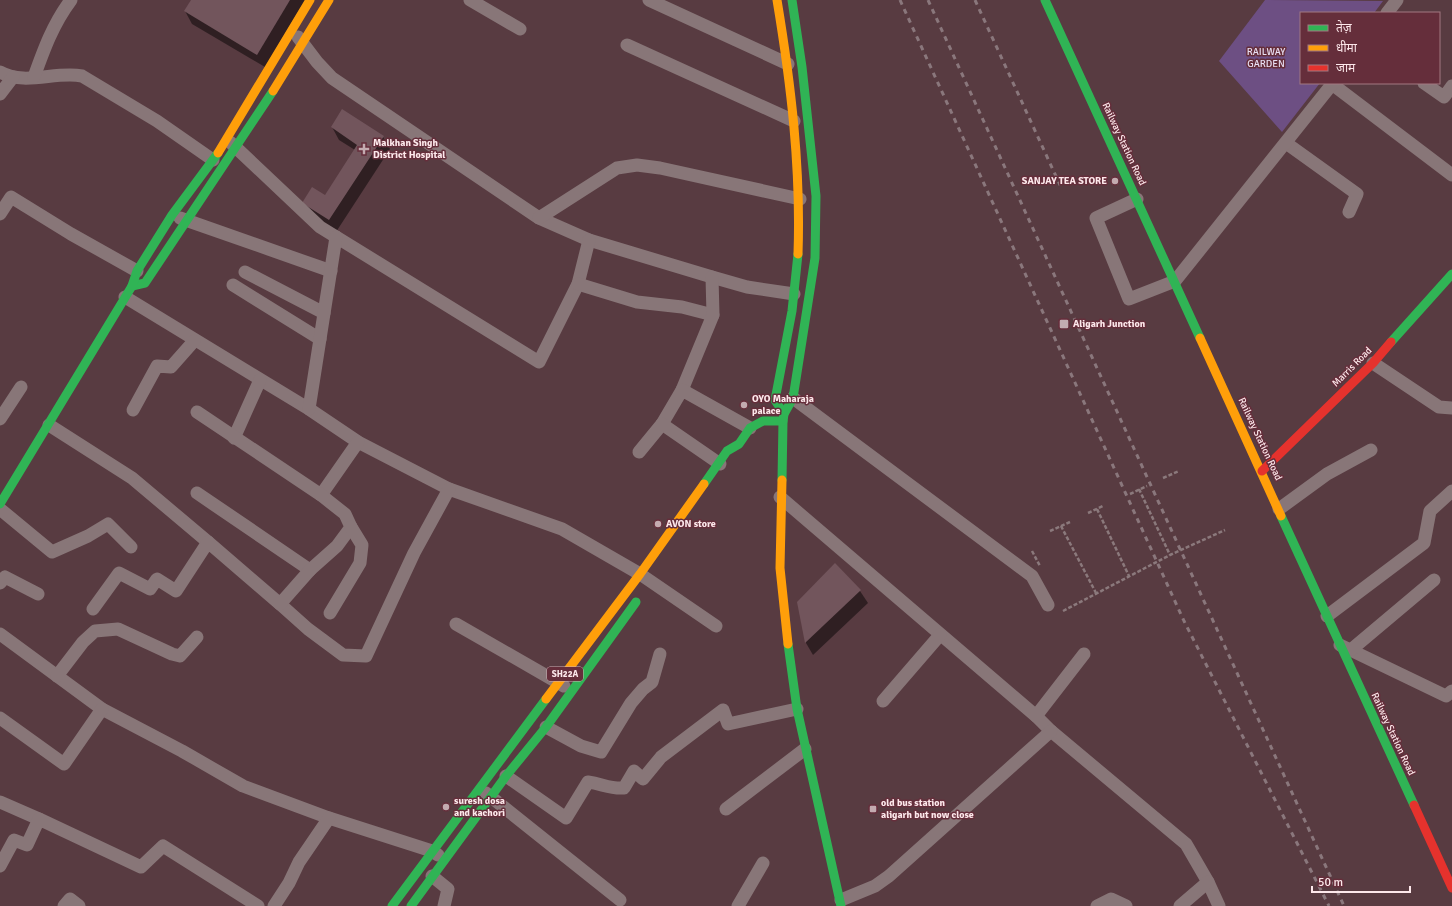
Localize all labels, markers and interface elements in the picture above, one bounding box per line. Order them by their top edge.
legend [1300,12,1440,84]
text: तेज़ [1336,20,1353,36]
text: धीमा [1336,40,1358,56]
park label: RAILWAY GARDEN [1247,46,1285,70]
text: जाम [1336,61,1356,76]
street label: Railway Station Road [1100,101,1148,187]
place label: Malkhan Singh District Hospital [373,137,446,161]
marker: Malkhan Singh District Hospital [358,143,370,155]
place label: SANJAY TEA STORE [1022,175,1107,187]
marker: SANJAY TEA STORE [1110,176,1120,186]
marker: Aligarh Junction [1058,318,1070,330]
place label: Aligarh Junction [1073,318,1146,330]
street label: Marris Road [1330,345,1374,389]
place label: OYO Maharaja palace [752,393,814,417]
street label: Railway Station Road [1236,396,1284,482]
marker: OYO Maharaja palace [739,400,749,410]
place label: AVON store [666,518,716,530]
marker: AVON store [653,519,663,529]
road number: SH22A [547,667,583,681]
street label: Railway Station Road [1369,691,1417,777]
place label: suresh dosa and kachori [454,795,505,819]
place label: old bus station aligarh but now close [881,797,974,821]
marker: suresh dosa and kachori [441,802,451,812]
marker: old bus station aligarh but now close [868,804,878,814]
scale bar [1312,868,1410,894]
text: 50 m [1318,875,1343,890]

